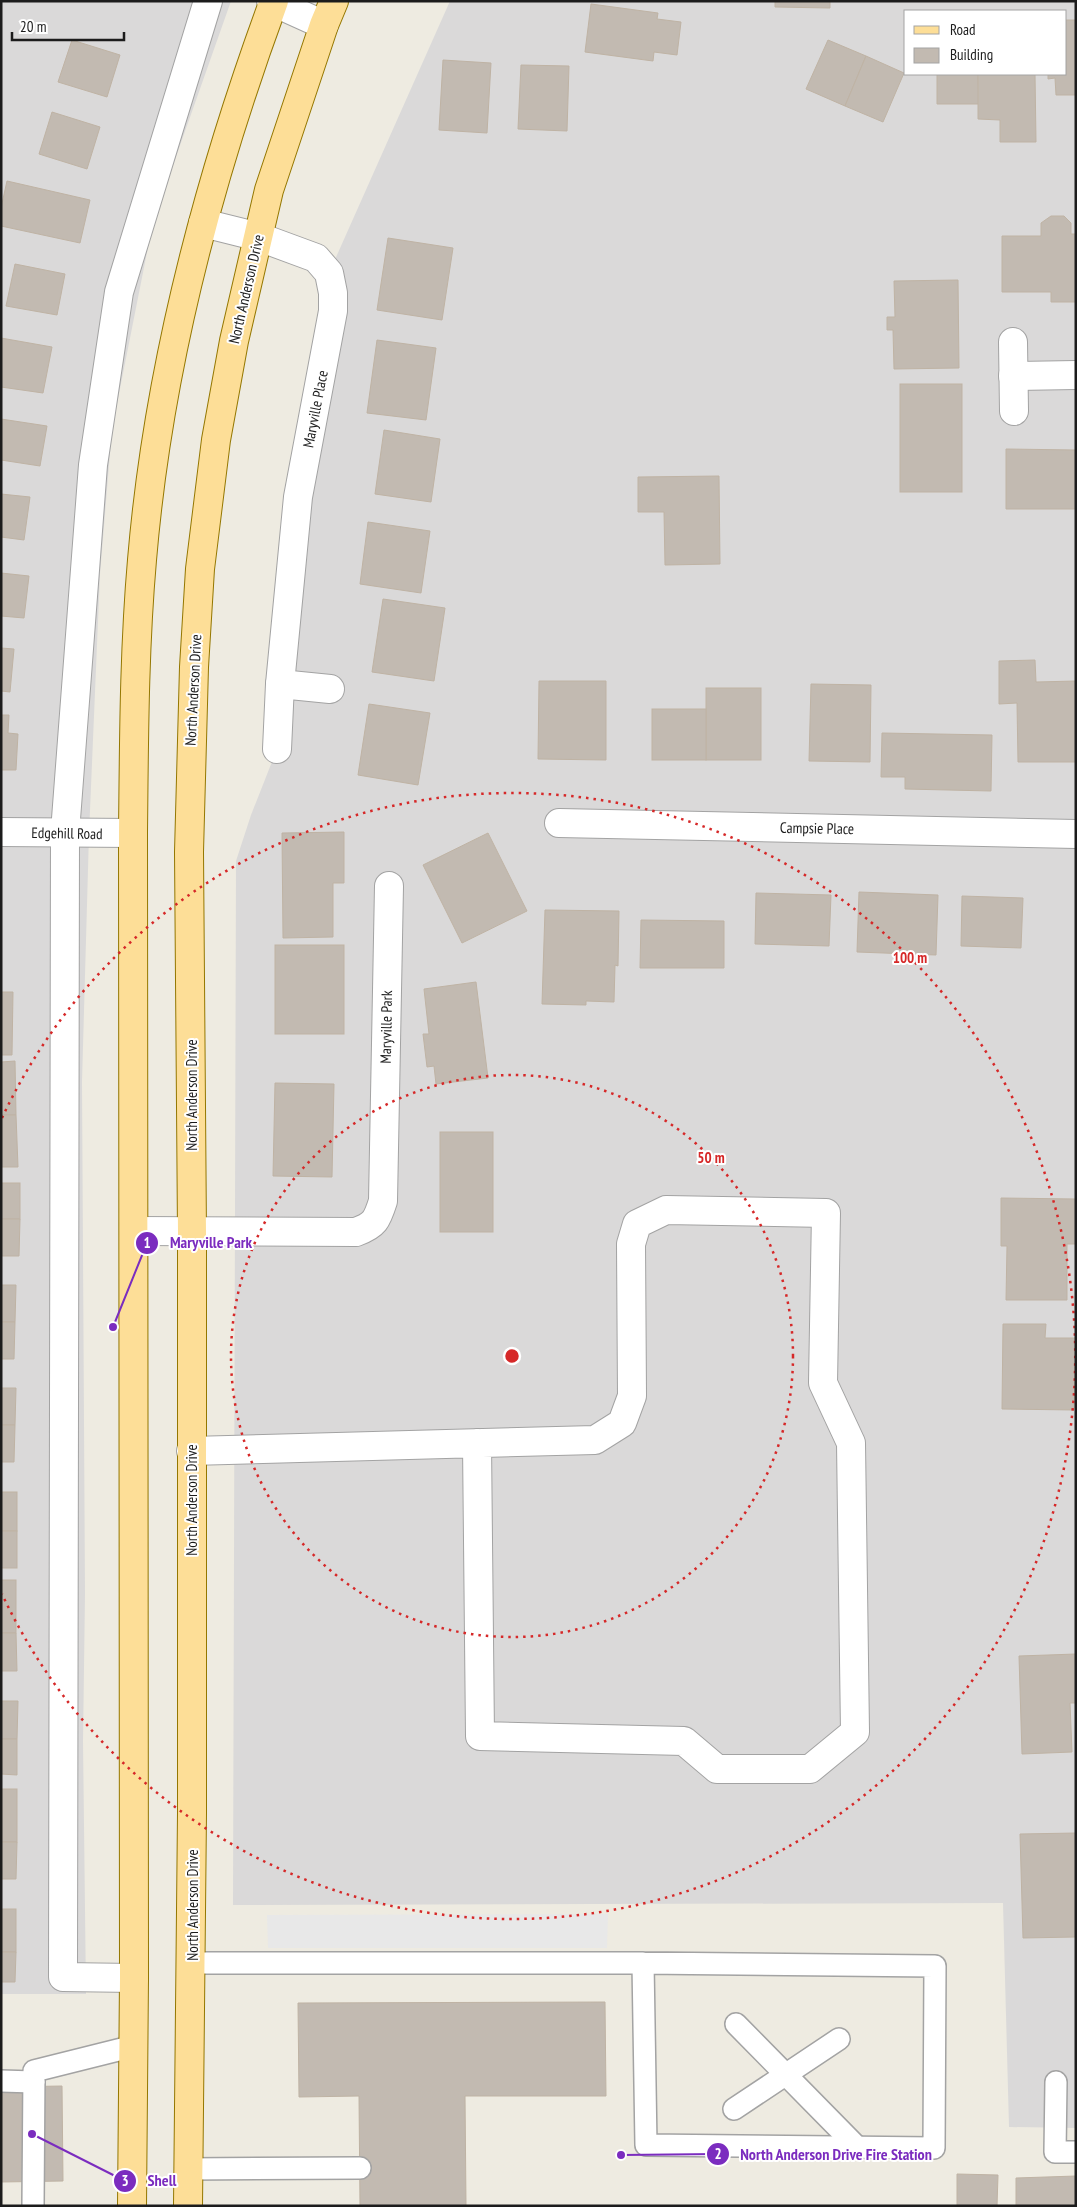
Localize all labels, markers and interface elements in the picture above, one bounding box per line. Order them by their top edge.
scale bar [12,10,125,42]
legend [904,10,1067,75]
text: 20 m [20,17,46,36]
text: Road [950,20,976,39]
text: Building [950,45,993,64]
street label: North Anderson Drive [224,233,268,345]
street label: Maryville Place [298,369,332,449]
street label: North Anderson Drive [181,634,205,746]
street label: Campsie Place [780,818,854,838]
street label: Edgehill Road [31,823,103,843]
text: 100 m [893,948,927,967]
street label: Maryville Park [376,990,396,1064]
street label: North Anderson Drive [182,1039,201,1151]
text: 50 m [697,1148,725,1167]
callout: Maryville Park [135,1227,262,1258]
text: Maryville Park [170,1232,252,1252]
text: 1 [143,1233,151,1252]
centre of rings [503,1347,521,1365]
street label: North Anderson Drive [182,1444,201,1556]
street label: North Anderson Drive [183,1849,202,1961]
callout: North Anderson Drive Fire Station [705,2139,942,2170]
text: 2 [714,2144,722,2163]
text: North Anderson Drive Fire Station [740,2144,932,2164]
callout: Shell [112,2165,186,2196]
text: Shell [148,2170,177,2190]
text: 3 [121,2171,129,2190]

